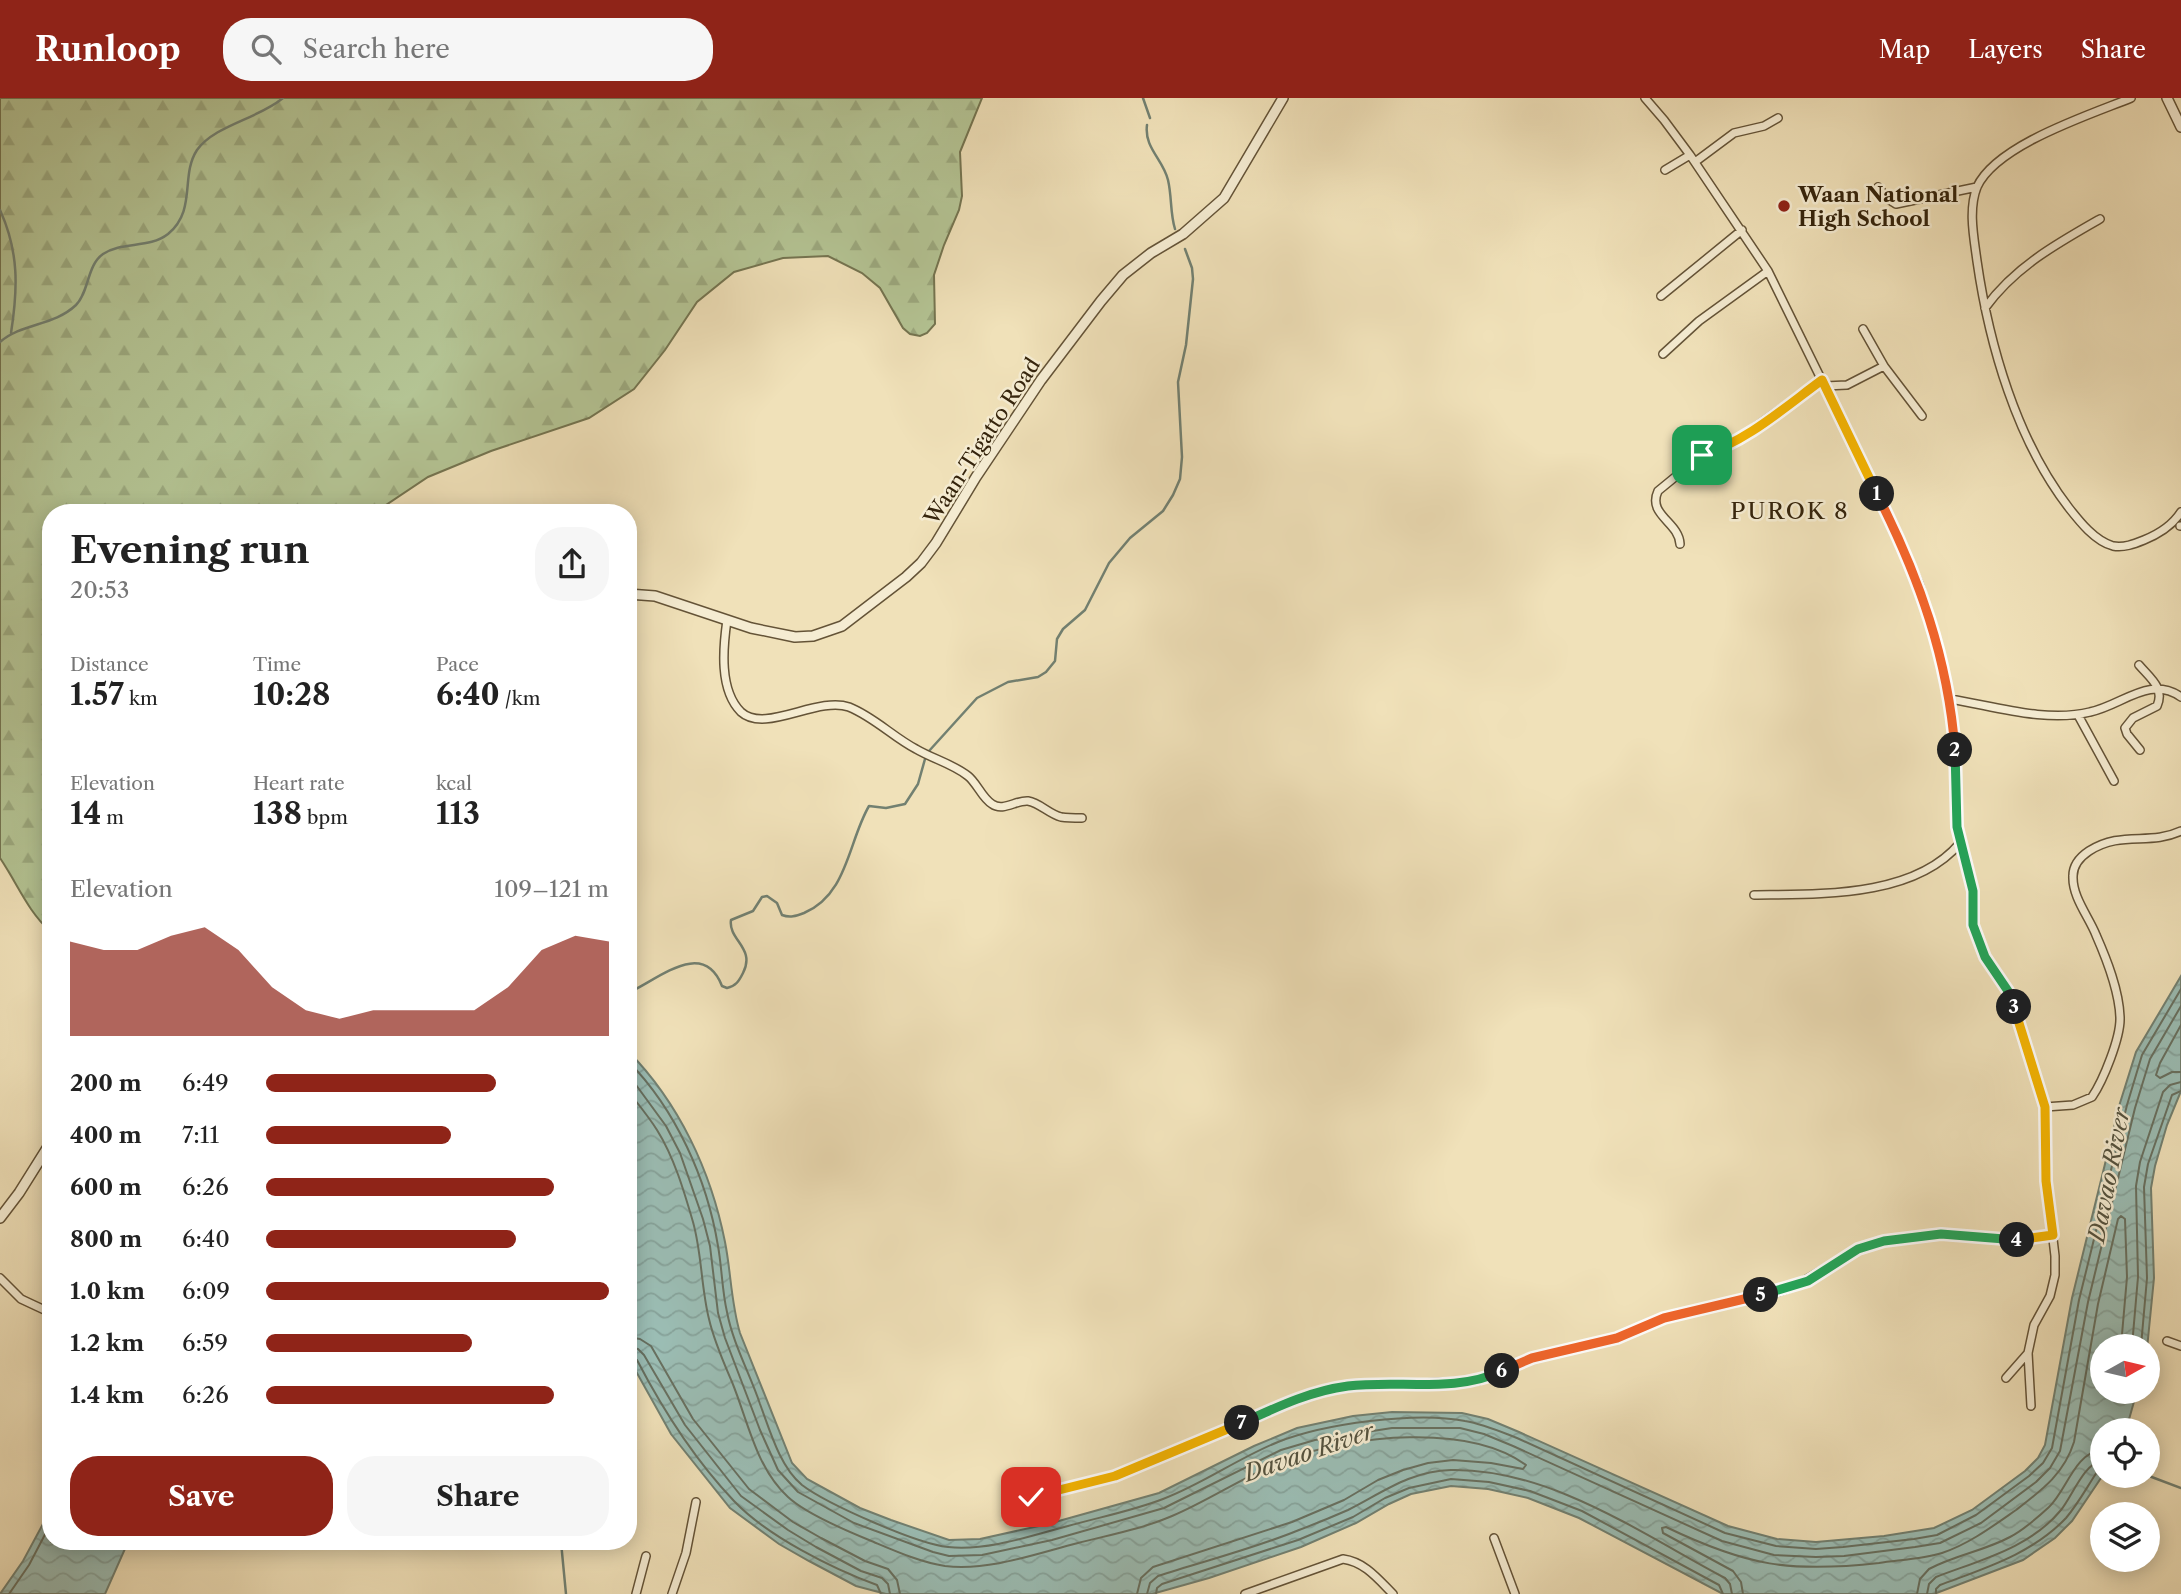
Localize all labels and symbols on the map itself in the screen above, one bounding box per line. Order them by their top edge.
place label: Waan National High School [1797,182,1958,231]
marker: Waan National High School [1776,198,1792,214]
street label: Waan-Tigatto Road [918,353,1045,530]
pin [1672,425,1732,485]
pin: 1 [1860,476,1895,512]
district label: PUROK 8 [1730,497,1850,525]
pin: 2 [1938,732,1972,768]
pin: 3 [1996,990,2032,1024]
water label: Davao River [2082,1104,2136,1246]
pin: 4 [2000,1222,2035,1258]
pin: 5 [1744,1278,1778,1312]
north arrow [2090,1334,2160,1404]
pin: 6 [1484,1354,1520,1388]
pin: 7 [1224,1406,1260,1440]
water label: Davao River [1238,1416,1379,1488]
pin [1001,1467,1061,1527]

